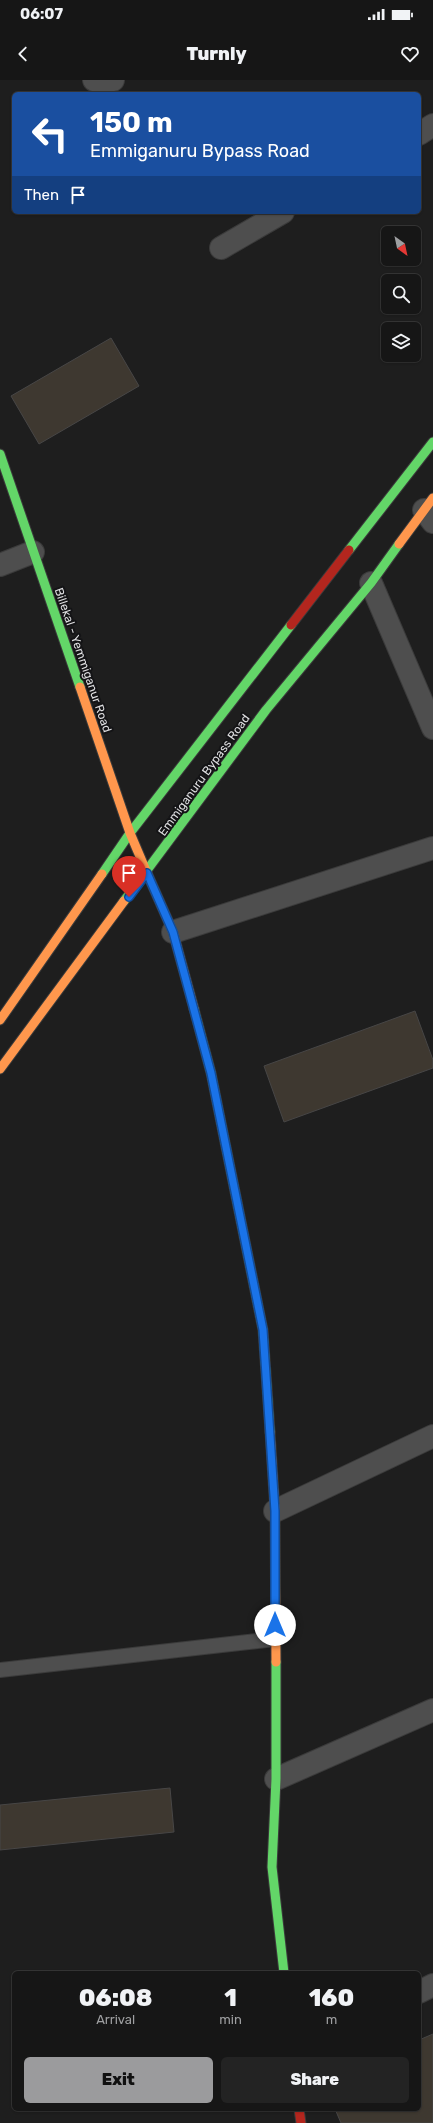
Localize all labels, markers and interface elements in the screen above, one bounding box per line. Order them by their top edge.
text: 06:07 [20,5,63,23]
icon: back [12,43,34,65]
text: Turnly [186,43,247,65]
icon: heart [399,43,421,65]
text: 150 m [90,106,173,139]
icon: left [24,108,76,160]
text: Emmiganuru Bypass Road [90,140,310,162]
icon: arrive [67,184,89,206]
text: Then [24,186,59,204]
north arrow [381,226,421,266]
map controls [381,226,421,362]
button: search [381,274,421,314]
button: layers [381,322,421,362]
street label: Billekal - Yemmiganur Road [52,586,114,734]
street label: Emmiganuru Bypass Road [155,712,253,838]
pin [112,856,146,897]
icon: arrive [118,862,140,884]
position arrow [254,1604,296,1646]
text: 06:08 [79,1984,152,2012]
text: 1 [224,1984,237,2012]
text: 160 [309,1984,354,2012]
text: Arrival [96,2012,135,2027]
text: min [219,2012,242,2027]
text: m [326,2012,337,2027]
button: Exit [24,2057,213,2103]
button: Share [221,2057,409,2103]

